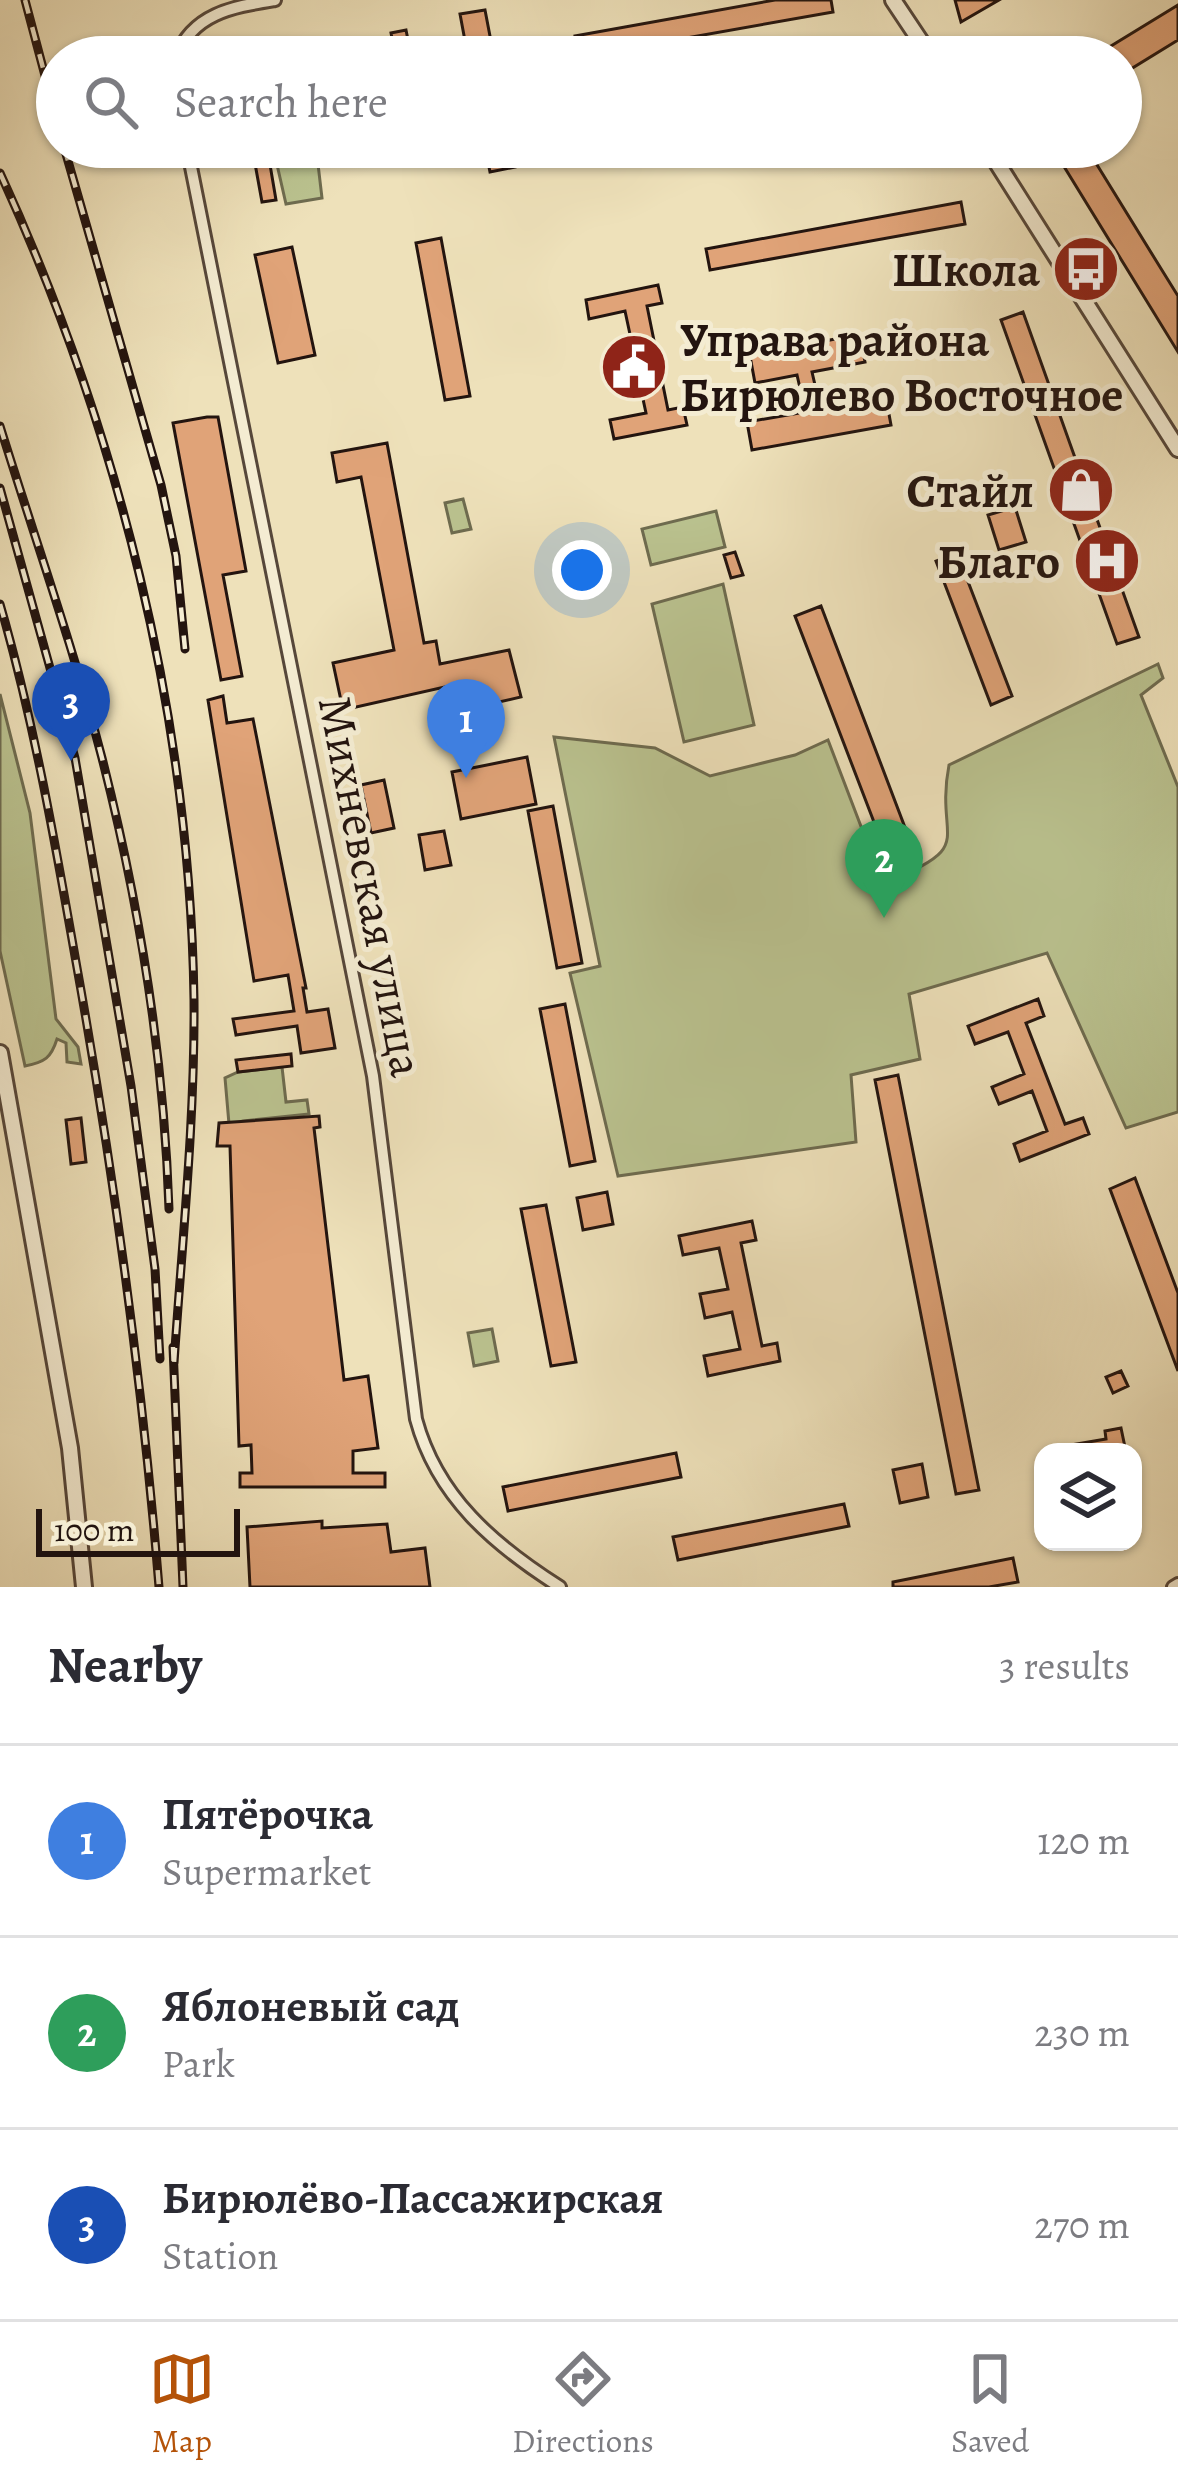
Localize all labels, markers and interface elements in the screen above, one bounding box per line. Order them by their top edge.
search box [36,36,1142,168]
icon: search [78,69,144,135]
text: Search here [174,71,388,133]
bus stop icon: Школа [1051,234,1121,304]
place label: Школа [892,237,1040,303]
place label: Управа района Бирюлево Восточное [680,307,1124,428]
public building icon: Управа района Бирюлево Восточное [599,332,669,402]
shop icon: Стайл [1046,455,1116,525]
place label: Стайл [907,458,1034,524]
hospital icon: Благо [1072,526,1142,596]
place label: Благо [937,529,1060,595]
your location [552,540,612,600]
pin: 3 [32,662,110,761]
pin: 1 [427,679,505,778]
street label: Михневская улица [302,690,440,1082]
pin: 2 [845,819,923,918]
map controls [1034,1443,1142,1551]
button: layers [1034,1443,1142,1551]
scale bar [36,1503,240,1556]
text: 100 m [54,1507,134,1552]
text: Nearby [48,1630,202,1700]
text: 3 results [999,1639,1130,1692]
text: Пятёрочка [162,1783,373,1845]
text: 1 [80,1814,94,1867]
text: 120 m [1037,1814,1130,1867]
text: Supermarket [162,1845,371,1898]
text: Яблоневый сад [162,1975,459,2037]
text: 2 [78,2006,96,2059]
text: 230 m [1034,2006,1130,2059]
text: Park [162,2037,235,2090]
text: Бирюлёво-Пассажирская [162,2167,664,2229]
text: 3 [79,2198,95,2251]
text: 270 m [1034,2198,1130,2251]
text: Station [162,2229,278,2282]
tab: Map [149,2346,215,2463]
tab: Directions [512,2346,654,2463]
tab: Saved [951,2346,1029,2463]

